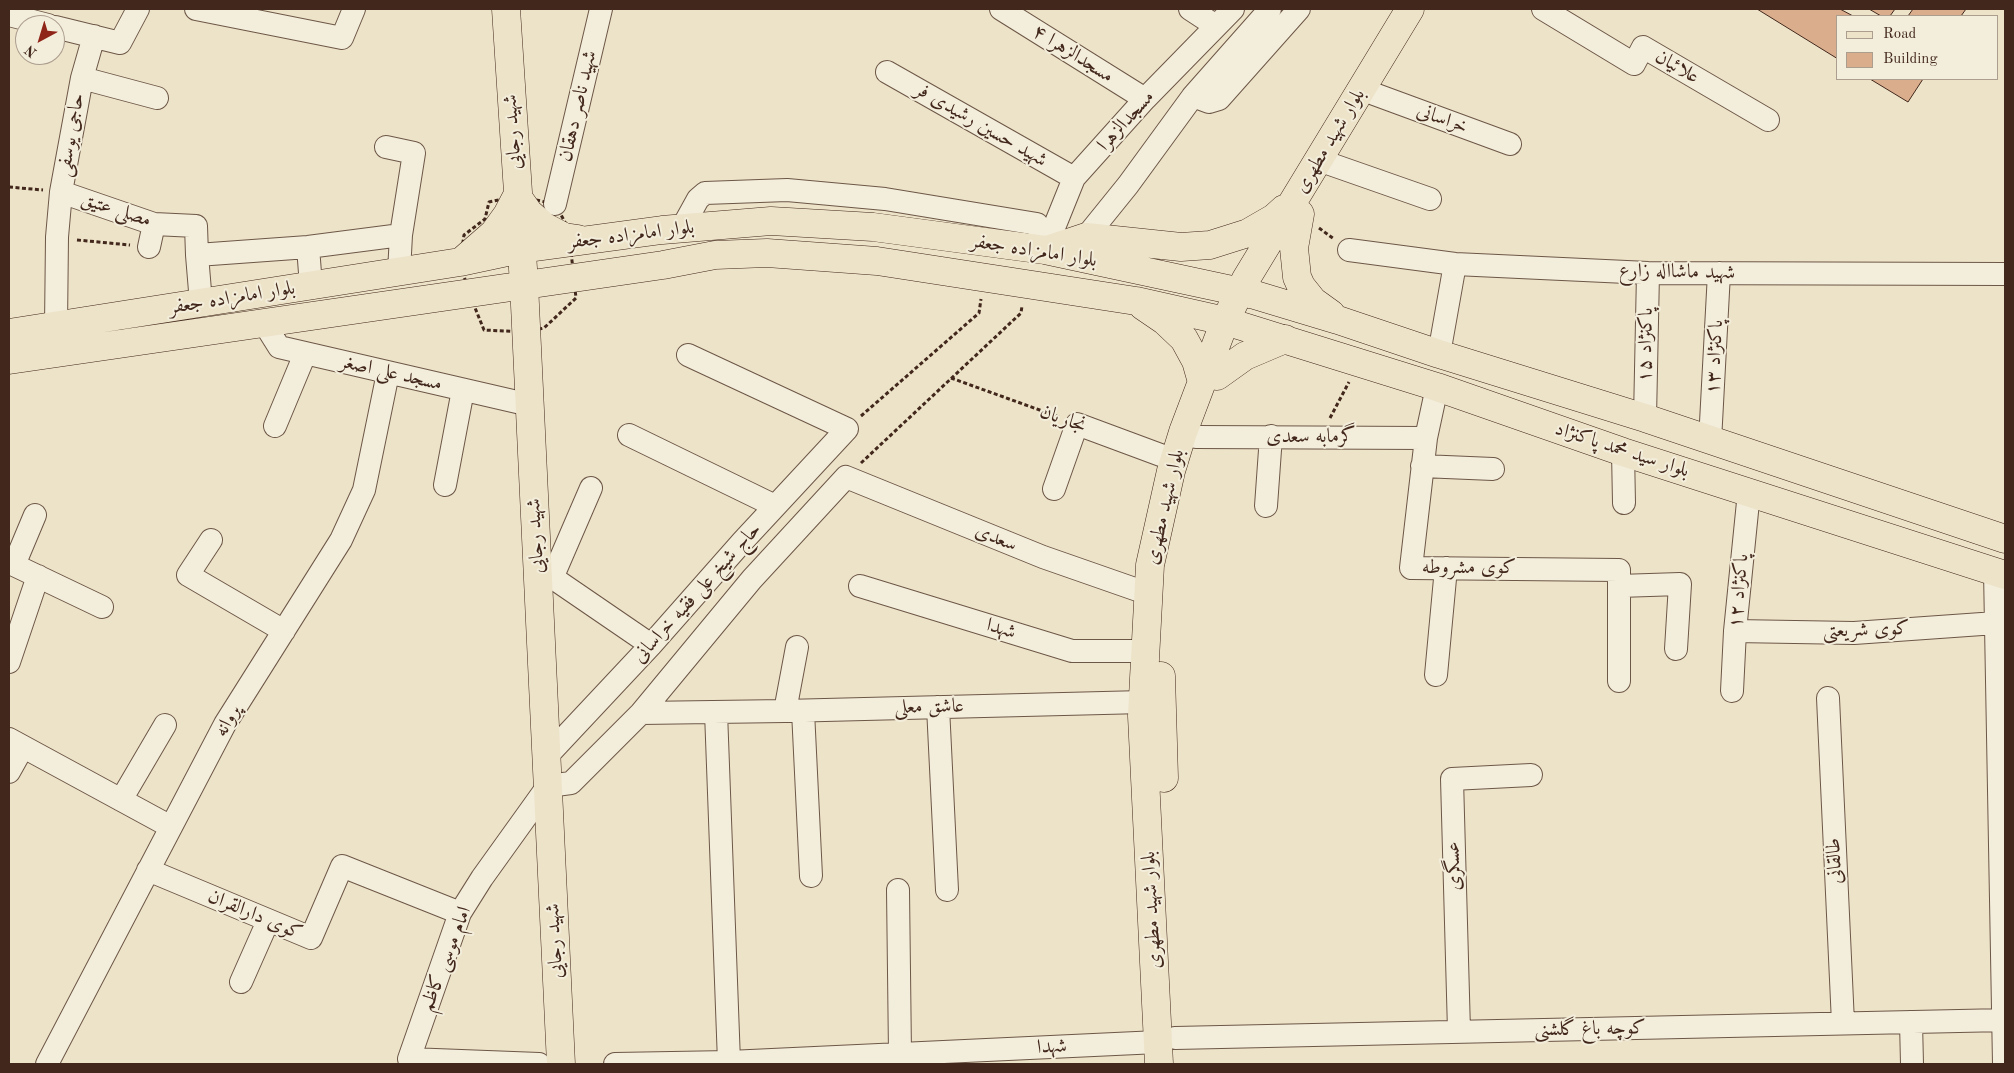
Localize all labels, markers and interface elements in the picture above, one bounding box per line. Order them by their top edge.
north arrow [15,15,65,65]
legend [1836,15,1999,80]
street label: مسجدالزهرا ۴ [1028,20,1118,88]
text: Road [1883,27,1916,42]
text: N [23,42,40,60]
street label: علائیان [1651,45,1703,89]
street label: شهید ناصر دهقان [554,48,602,164]
text: Building [1883,52,1938,67]
street label: شهید حسین رشیدی فر [911,77,1051,173]
street label: بلوار شهید مطهری [1289,84,1371,198]
street label: مسجدالزهرا [1092,85,1160,157]
street label: حاجی یوسفی [52,91,90,179]
street label: شهید رجایی [498,94,528,170]
street label: خراسانی [1413,99,1471,139]
street label: مصلی عتیق [78,187,154,233]
street label: بلوار امامزاده جعفر [566,215,696,255]
street label: بلوار امامزاده جعفر [969,229,1099,273]
street label: شهید ماشااله زارع [1619,259,1735,285]
street label: بلوار امامزاده جعفر [167,276,297,320]
street label: پاکنژاد ۱۵ [1633,307,1659,383]
street label: پاکنژاد ۱۳ [1701,319,1729,395]
street label: مسجد علی اصغر [338,350,444,396]
street label: نجاریان [1037,400,1089,438]
street label: بلوار سید محمد پاکنژاد [1552,417,1692,483]
street label: گرمابه سعدی [1266,425,1356,449]
street label: بلوار شهید مطهری [1140,447,1190,567]
street label: شهید رجایی [522,498,550,574]
street label: حاج شیخ علی فقیه خراسانی [628,518,766,668]
street label: سعدی [971,519,1021,557]
street label: پاکنژاد ۱۲ [1724,553,1754,629]
street label: کوی مشروطه [1422,556,1516,580]
street label: شهدا [983,613,1019,645]
street label: کوی شریعتی [1822,616,1910,644]
street label: عاشق معلی [894,694,964,720]
street label: پروانه [209,701,247,741]
street label: طالقانی [1822,837,1848,885]
street label: عسگری [1441,841,1467,891]
street label: بلوار شهید مطهری [1137,851,1167,969]
street label: کوی دارالقران [204,884,306,946]
street label: امام موسی کاظم [415,903,477,1015]
street label: شهید رجایی [541,903,569,979]
street label: کوچه باغ گلشنی [1534,1016,1646,1042]
street label: شهدا [1036,1034,1068,1060]

